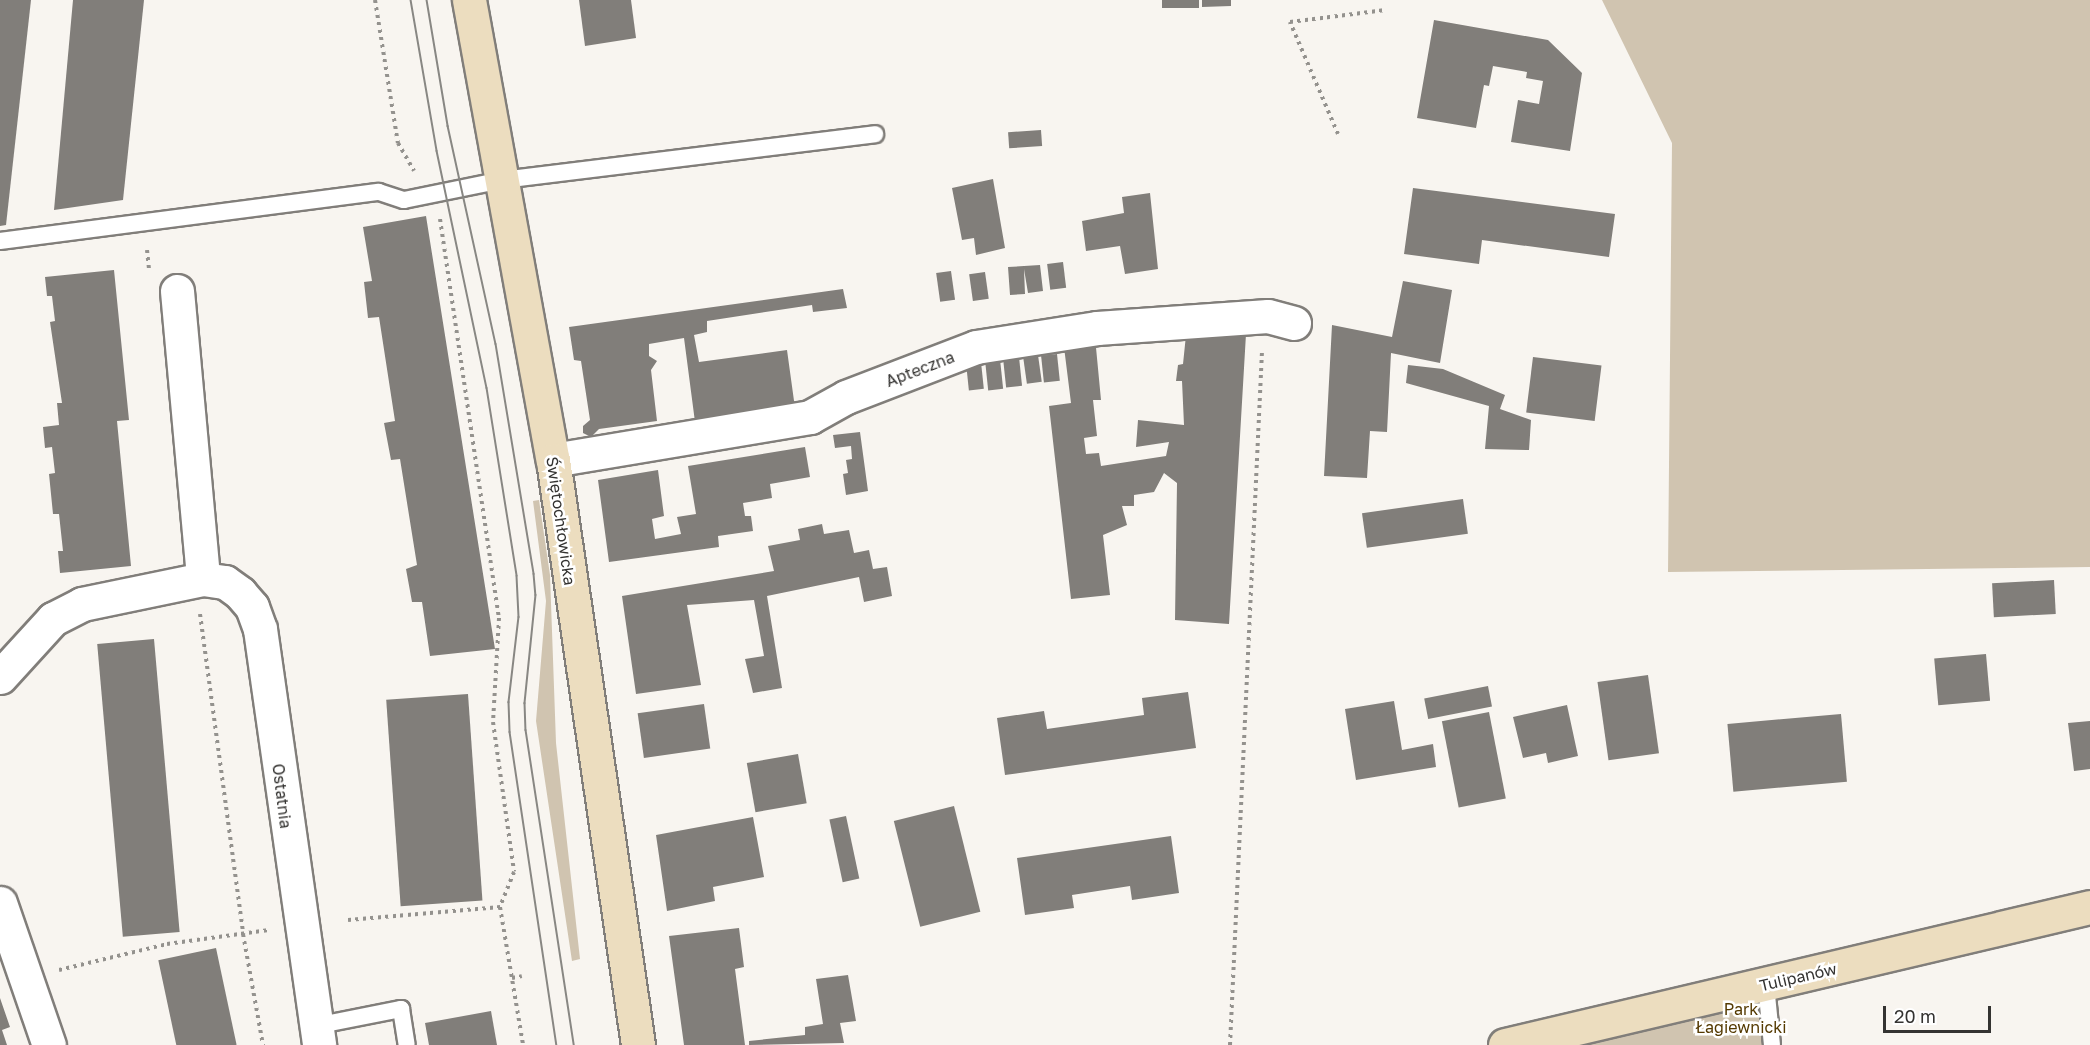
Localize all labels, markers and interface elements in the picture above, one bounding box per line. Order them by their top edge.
street label: Apteczna [883,347,957,391]
street label: Świętochłowicka [542,455,580,587]
street label: Ostatnia [269,762,295,830]
street label: Tulipanów [1758,959,1838,995]
scale bar [1886,994,1994,1032]
park label: Park Łagiewnicki [1695,999,1787,1037]
text: 20 m [1894,1005,1936,1027]

